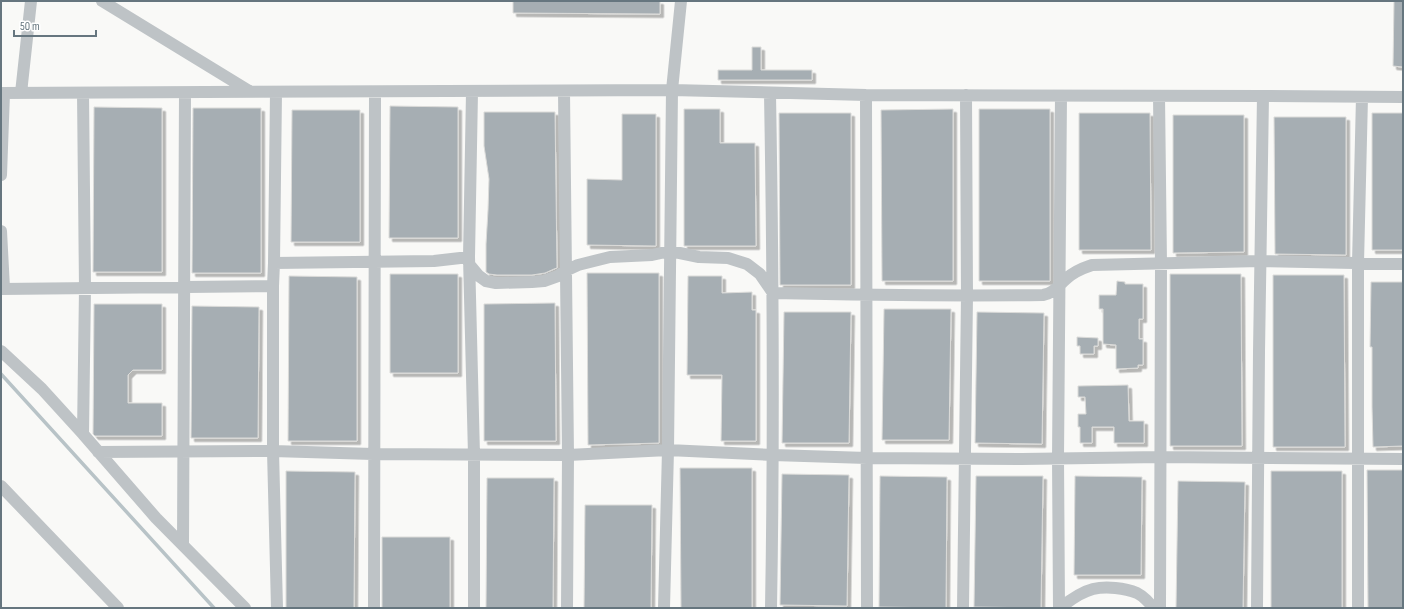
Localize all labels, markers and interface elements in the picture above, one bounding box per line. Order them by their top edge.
scale bar [14,12,96,38]
text: 50 m [20,19,40,34]

